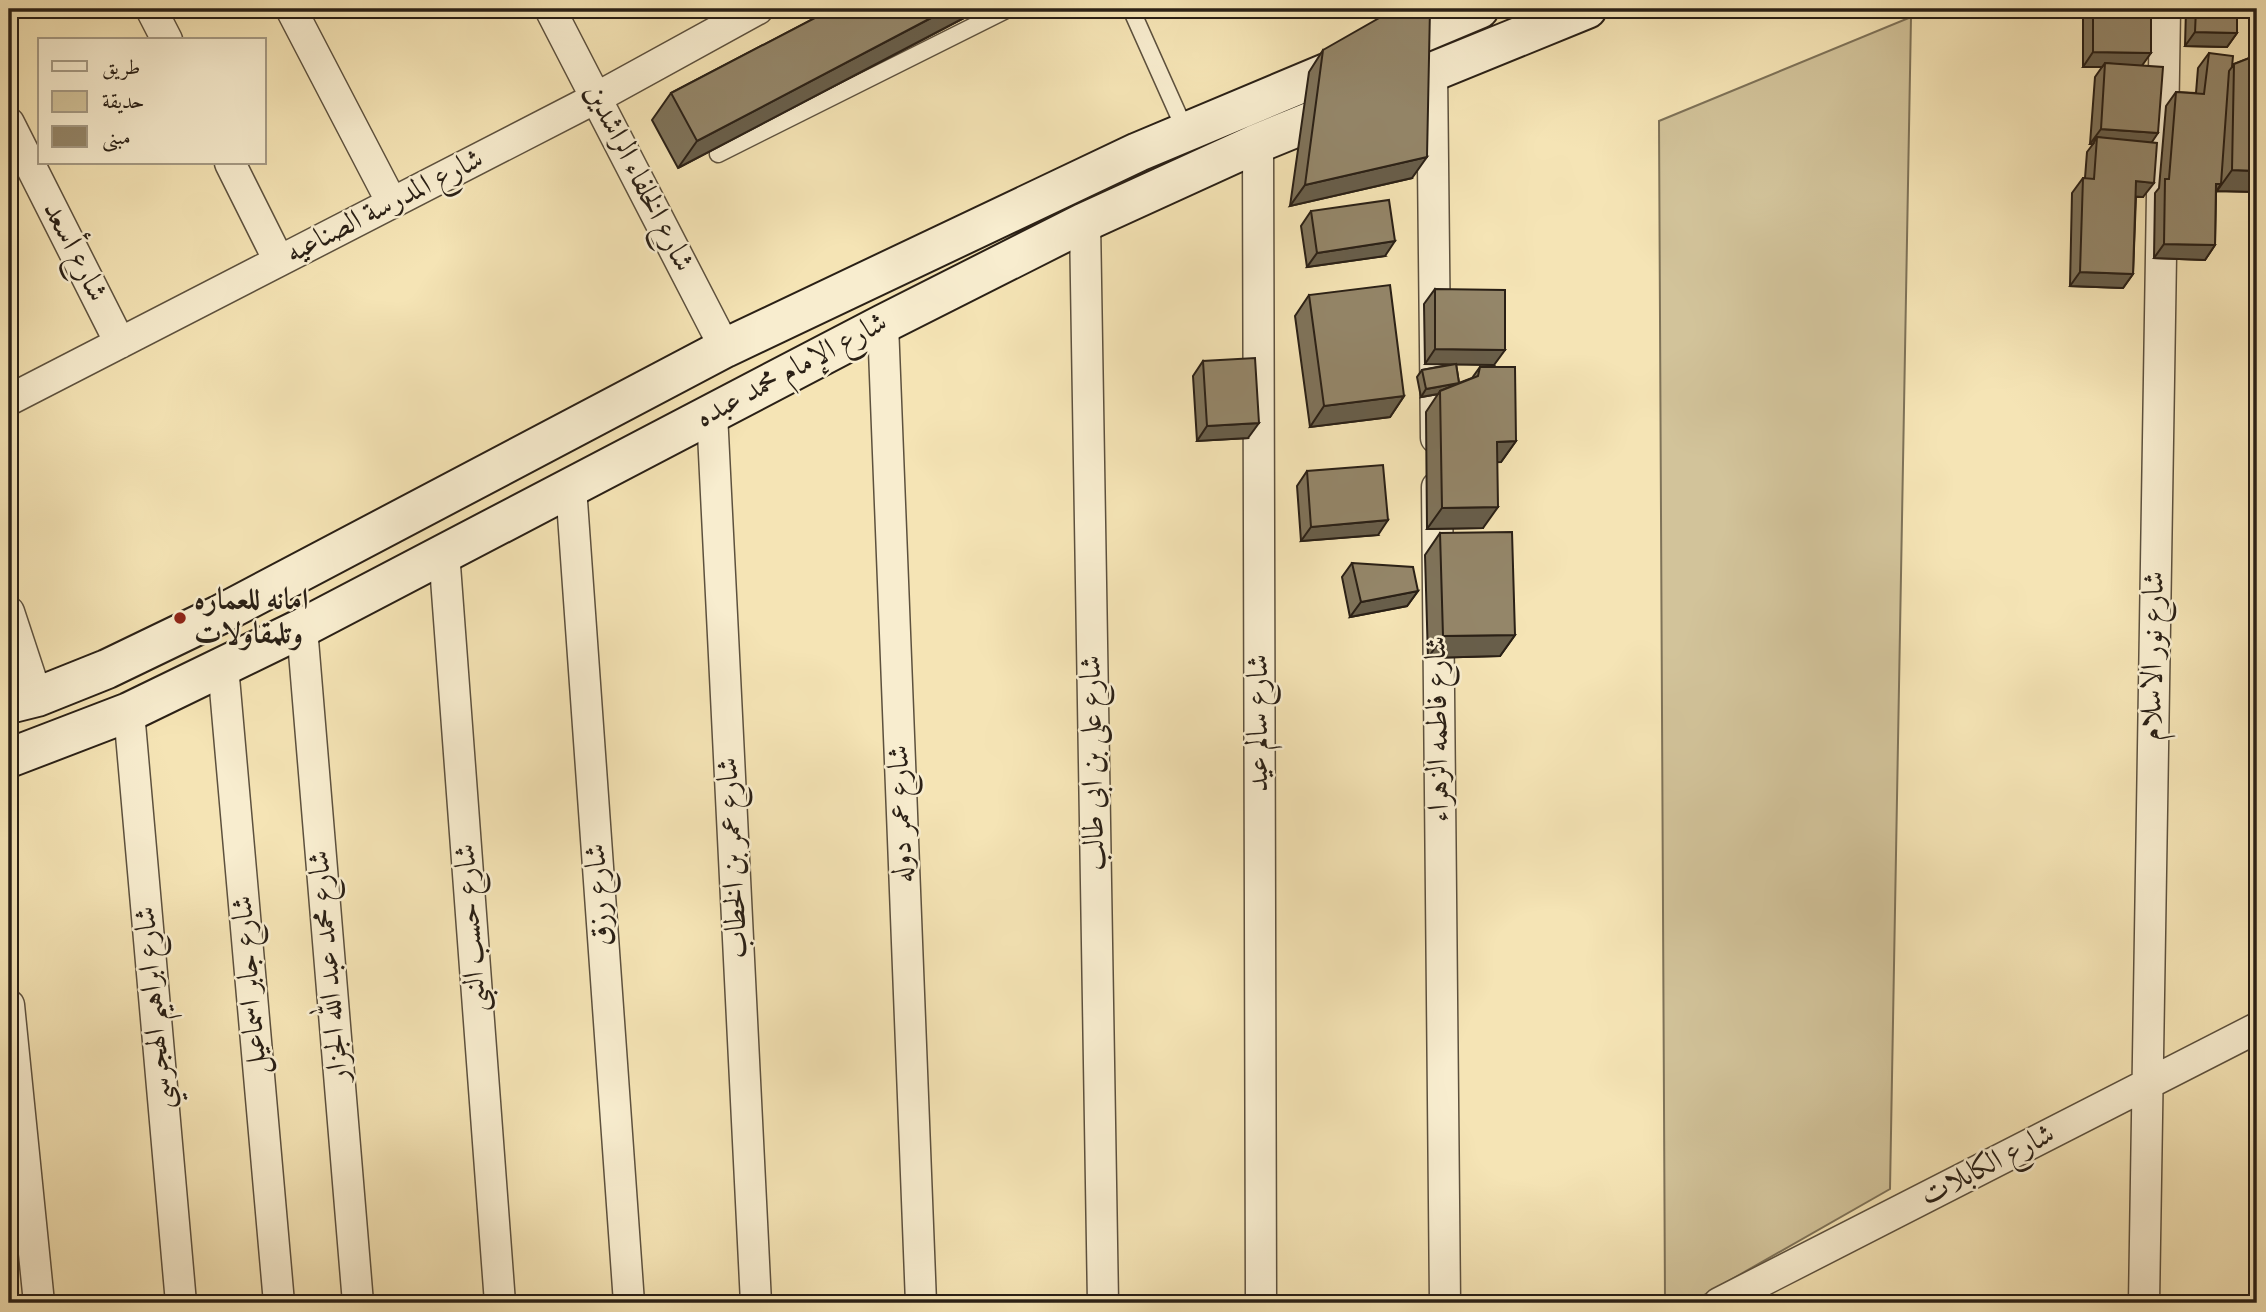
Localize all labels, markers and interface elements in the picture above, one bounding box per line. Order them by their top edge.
legend [38,38,266,164]
text: طريق [102,54,140,84]
street label: شارع الخلفاء الراشدين [571,76,704,280]
text: حديقة [102,88,145,118]
text: مبنى [102,124,131,154]
street label: شارع المدرسة الصناعيه [279,139,492,276]
street label: شارع أسعد [30,193,119,310]
street label: شارع الإمام محمد عبده [688,302,897,442]
street label: شارع نور الاسلام [2131,571,2179,741]
place label: امانه للعماره وتلمقاولات [194,580,309,657]
marker: امانه للعماره وتلمقاولات [172,610,188,626]
street label: شارع فاطمه الزهراء [1416,635,1463,823]
street label: شارع سالم عيد [1238,654,1283,792]
street label: شارع على بن ابى طالب [1071,655,1118,871]
street label: شارع عمر دوله [878,744,927,884]
street label: شارع عمر بن الخطاب [707,756,762,960]
street label: شارع حسب النبى [445,842,500,1014]
street label: شارع رزق [575,842,626,948]
street label: شارع محمد عبد الله الجزار [294,848,363,1087]
street label: شارع جابر اسماعيل [222,894,281,1076]
street label: شارع ابراهيم الهجرسي [125,904,190,1111]
street label: شارع الكابلات [1913,1114,2063,1219]

